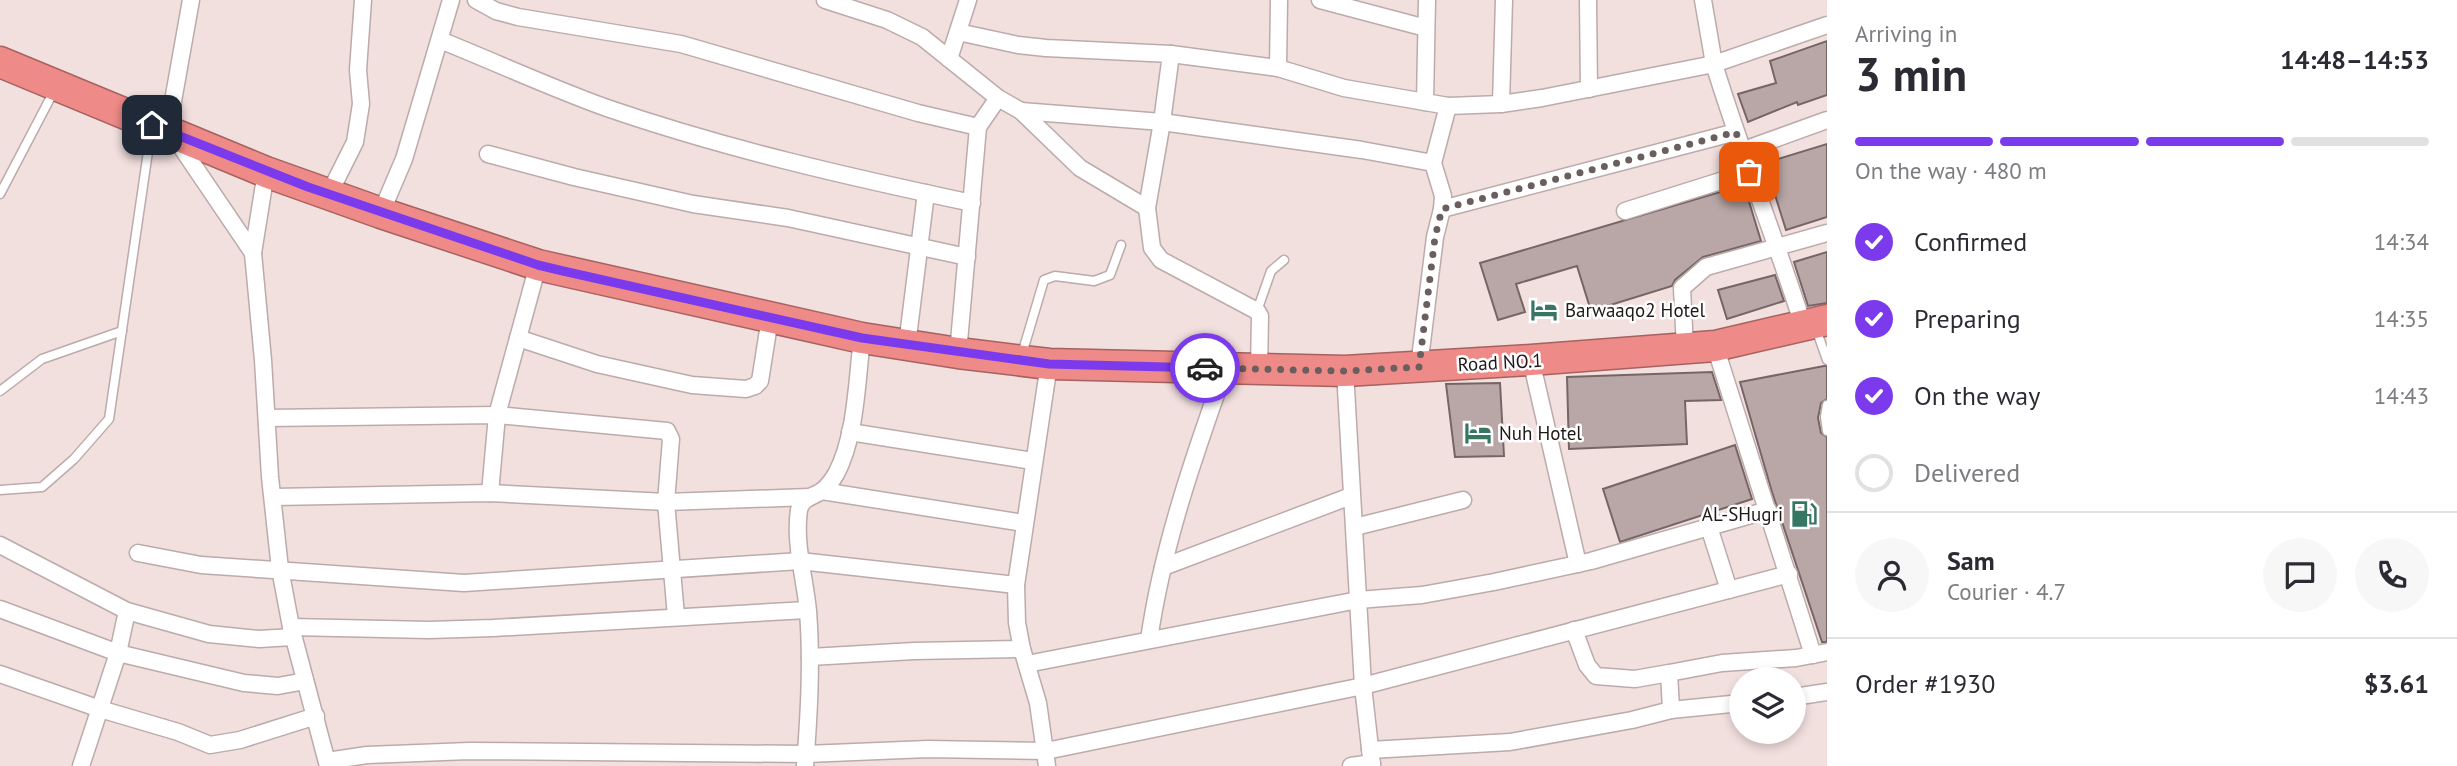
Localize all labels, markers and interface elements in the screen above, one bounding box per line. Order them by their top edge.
text: Arriving in [1855,19,1957,48]
text: 14:48–14:53 [2280,43,2429,76]
text: 3 min [1855,44,1967,104]
pin [122,95,182,155]
icon: home [133,106,171,144]
pin [1719,142,1779,202]
icon: bag [1730,153,1768,191]
text: On the way · 480 m [1855,156,2047,185]
icon: check [1855,223,1893,261]
text: Confirmed [1914,225,2027,258]
text: 14:34 [2374,227,2429,256]
hotel icon: Barwaaqo2 Hotel [1529,295,1559,325]
place label: Barwaaqo2 Hotel [1565,298,1705,322]
icon: check [1855,300,1893,338]
text: Preparing [1914,302,2021,335]
text: 14:35 [2374,304,2429,333]
courier [1170,333,1240,403]
street label: Road NO.1 [1457,348,1543,376]
icon: car [1186,349,1224,387]
icon: check [1855,377,1893,415]
text: On the way [1914,379,2040,412]
text: 14:43 [2374,381,2429,410]
hotel icon: Nuh Hotel [1463,418,1493,448]
place label: Nuh Hotel [1499,421,1582,445]
text: Delivered [1914,456,2020,489]
fuel station icon: AL-SHugri [1789,499,1819,529]
place label: AL-SHugri [1702,502,1783,526]
button: person [1855,538,1929,612]
button: chat [2263,538,2337,612]
button: phone [2355,538,2429,612]
text: Sam [1947,544,1995,577]
text: Courier · 4.7 [1947,577,2066,606]
map controls [1729,667,1806,744]
button: layers [1729,667,1806,744]
text: Order #1930 [1855,667,1995,700]
text: $3.61 [2364,667,2429,700]

